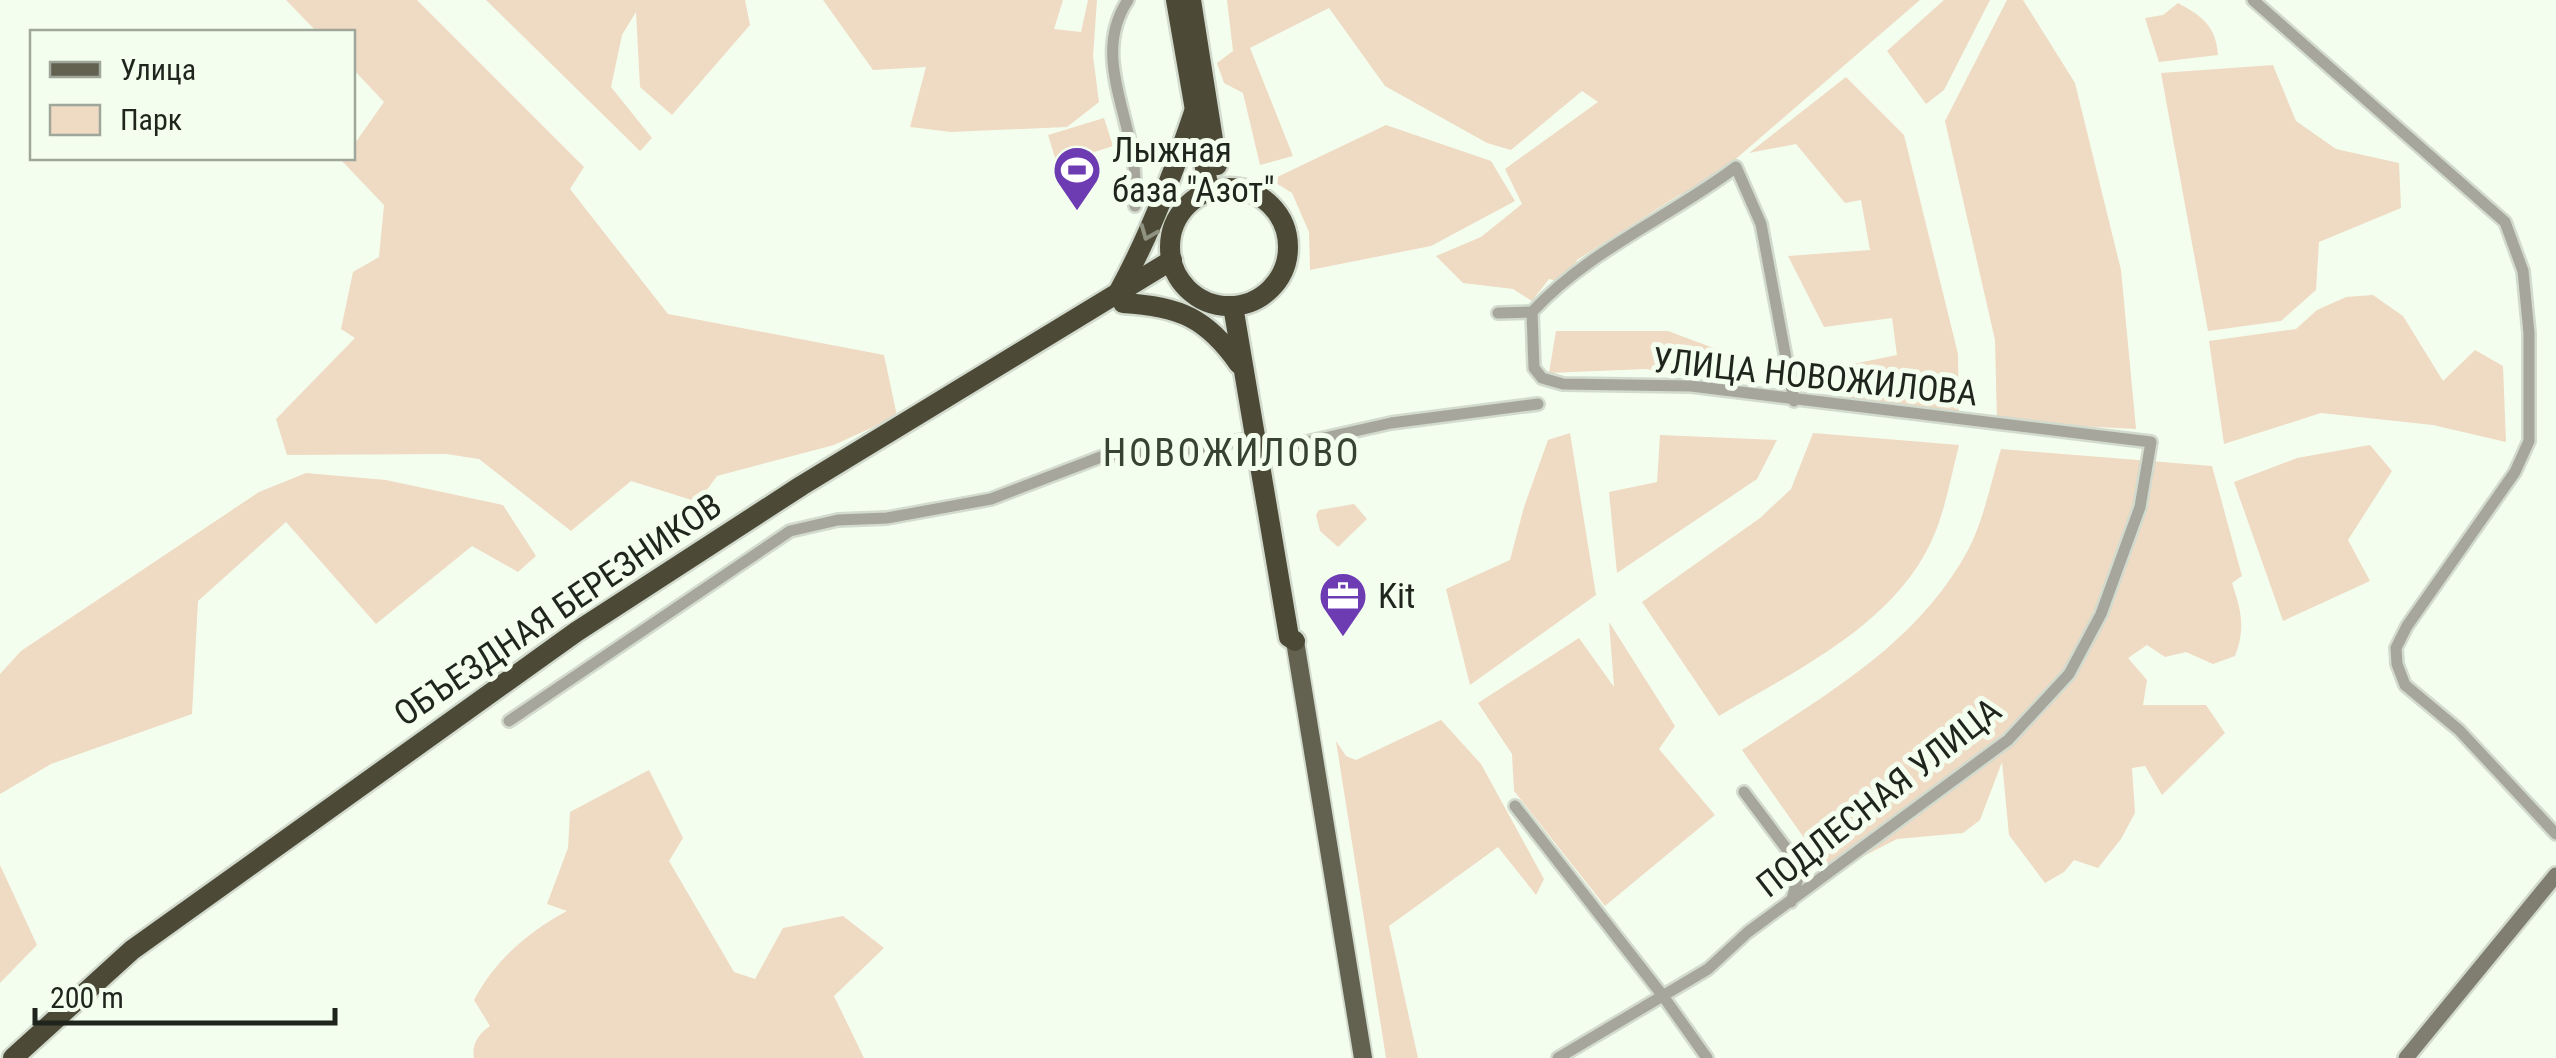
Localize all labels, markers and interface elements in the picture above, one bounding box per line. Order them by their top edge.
legend [30,30,355,160]
text: Улица [120,52,196,87]
text: Парк [120,102,182,137]
place label: Лыжная база "Азот" [1112,130,1275,211]
sports icon: Лыжная база "Азот" [1051,144,1103,212]
one-way arrow [1140,223,1160,240]
street label: УЛИЦА НОВОЖИЛОВА [1651,340,1979,414]
district label: НОВОЖИЛОВО [1103,431,1361,475]
street label: ОБЪЕЗДНАЯ БЕРЕЗНИКОВ [387,485,729,735]
office icon: Kit [1317,570,1369,638]
place label: Kit [1378,576,1415,617]
street label: ПОДЛЕСНАЯ УЛИЦА [1749,690,2009,906]
scale bar [35,963,335,1025]
text: 200 m [50,980,124,1015]

